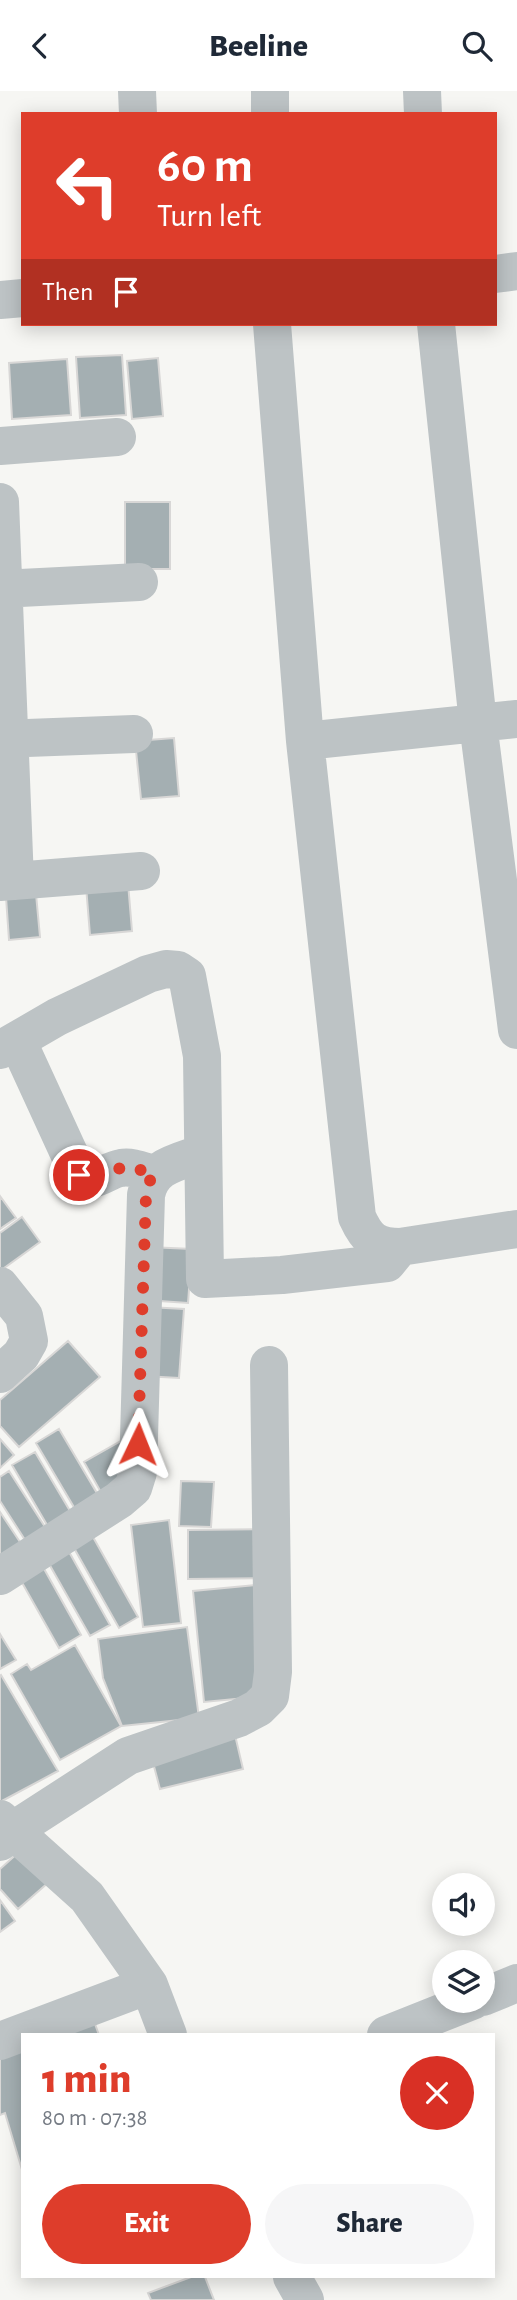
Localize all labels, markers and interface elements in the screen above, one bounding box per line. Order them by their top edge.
icon: back [21,27,59,65]
icon: search [458,27,496,65]
text: Beeline [209,30,308,62]
icon: left [42,140,133,231]
text: 60 m [157,142,253,191]
text: Turn left [157,200,261,232]
icon: arrive [107,273,145,311]
text: Then [42,279,93,305]
pin [49,1145,109,1205]
icon: arrive [60,1156,98,1194]
position arrow [101,1407,175,1481]
map controls [432,1873,495,2013]
button: sound [432,1873,495,1936]
button: layers [432,1950,495,2013]
button: close [400,2056,474,2130]
text: 1 min [42,2058,131,2100]
text: 80 m · 07:38 [42,2107,147,2130]
button: Exit [42,2184,251,2264]
button: Share [265,2184,474,2264]

